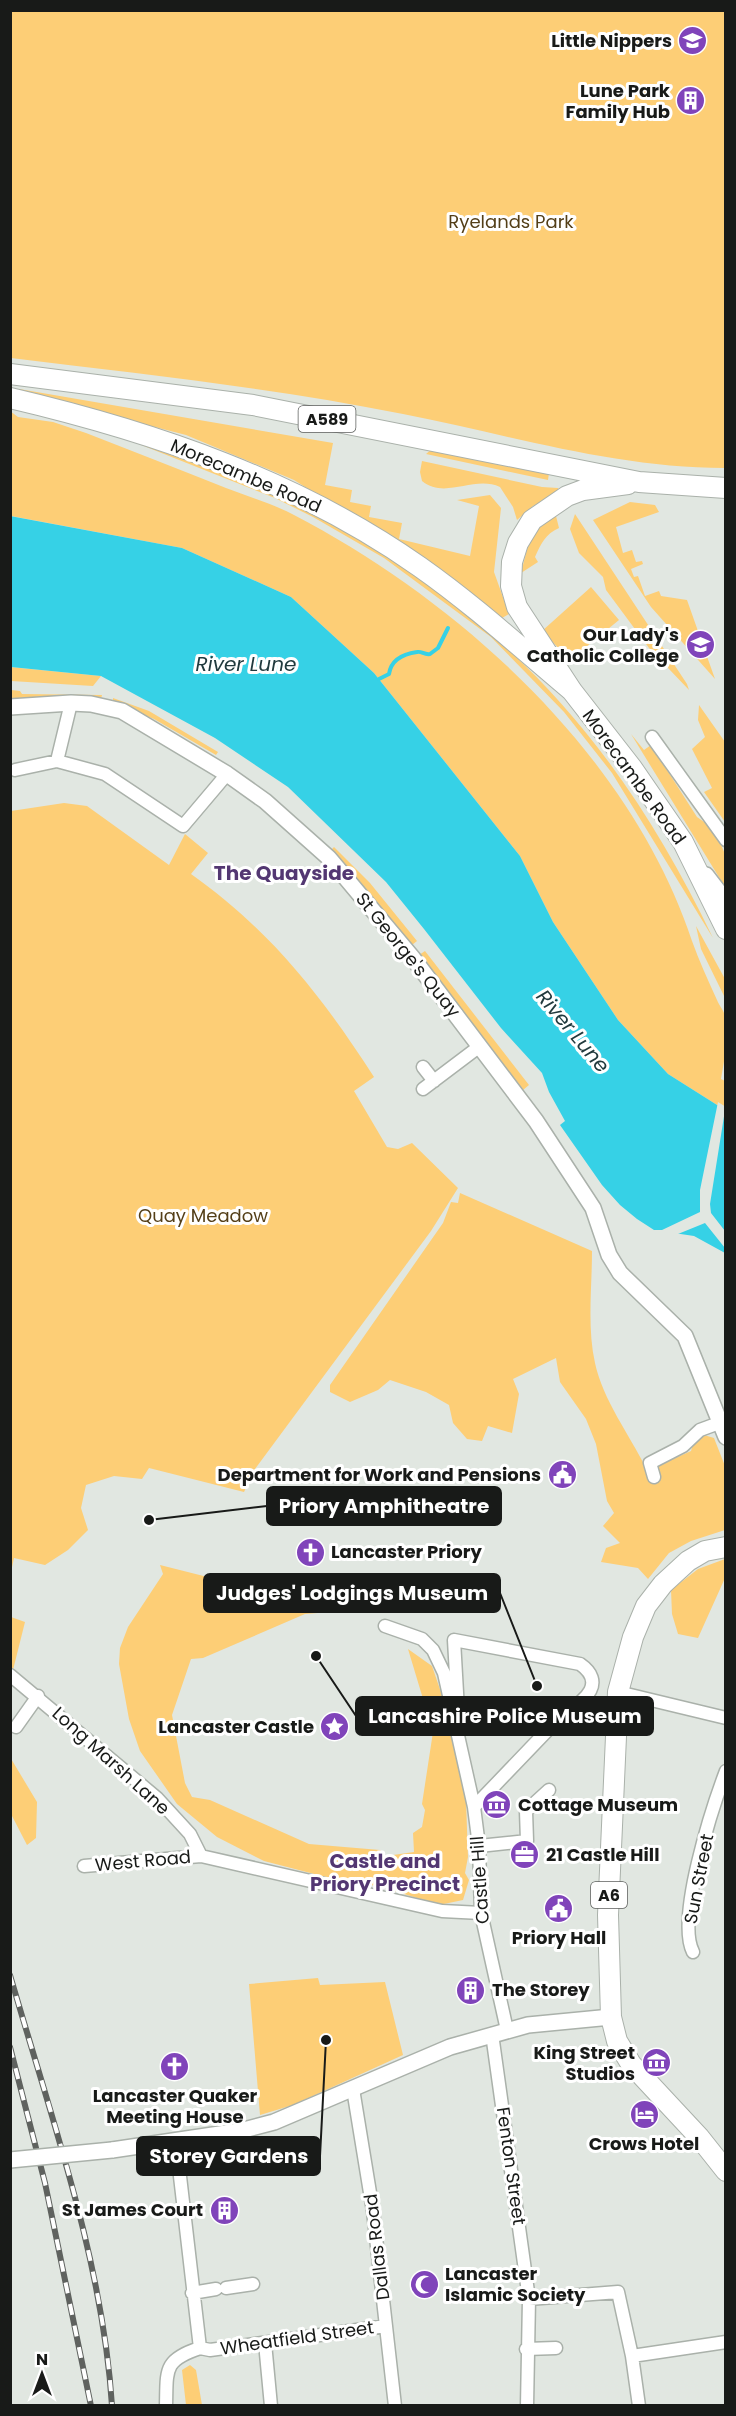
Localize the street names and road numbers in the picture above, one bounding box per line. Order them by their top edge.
road number: A589 [298,406,356,432]
street label: Morecambe Road [167,432,325,519]
street label: Morecambe Road [577,704,692,849]
street label: St George's Quay [350,887,466,1022]
street label: Long Marsh Lane [47,1701,176,1820]
street label: Sun Street [678,1832,719,1926]
street label: Castle Hill [464,1835,495,1925]
street label: West Road [94,1844,192,1877]
road number: A6 [591,1882,627,1908]
street label: Fenton Street [491,2105,532,2227]
street label: Dallas Road [358,2192,395,2302]
street label: Wheatfield Street [219,2314,375,2361]

